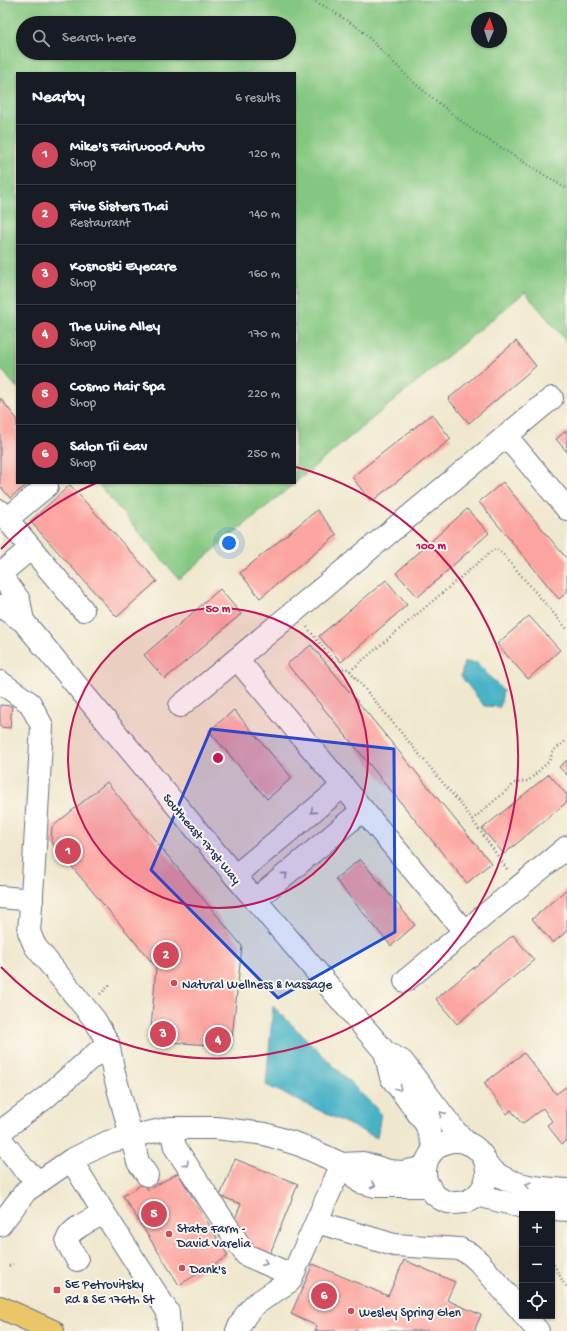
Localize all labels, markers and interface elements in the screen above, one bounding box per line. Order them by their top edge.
north arrow [471,12,507,48]
search box [16,16,296,60]
icon: search [30,27,52,49]
text: Search here [62,29,136,47]
text: Nearby [32,88,85,108]
text: 6 results [235,91,280,106]
text: Mike's Fairwood Auto [70,138,205,156]
text: 1 [42,147,48,162]
text: 120 m [249,147,280,162]
text: Shop [70,156,96,171]
text: Five Sisters Thai [70,198,168,216]
text: 2 [42,207,48,222]
text: 140 m [249,207,280,222]
text: Restaurant [70,216,130,231]
text: Kosnoski Eyecare [70,258,176,276]
text: 3 [42,267,48,282]
text: 160 m [248,267,280,282]
text: Shop [70,276,96,291]
text: The Wine Alley [70,318,160,336]
text: 4 [42,327,48,342]
text: 170 m [248,327,280,342]
text: Shop [70,336,96,351]
text: Cosmo Hair Spa [70,378,165,396]
text: 5 [42,387,48,402]
text: 220 m [248,387,280,402]
text: Shop [70,396,96,411]
text: Salon Tii Gav [70,438,147,456]
text: 6 [42,447,48,462]
text: 250 m [247,447,280,462]
text: Shop [70,456,96,471]
your location [219,533,239,553]
text: 100 m [415,540,446,554]
text: 50 m [206,603,231,617]
centre of rings [211,751,225,765]
street label: Southeast 171st Way [159,791,244,888]
one-way arrow [310,807,318,814]
pin: 1 [55,836,81,866]
one-way arrow [281,872,288,879]
pin: 2 [153,940,179,970]
marker: Natural Wellness & Massage [169,978,179,988]
place label: Natural Wellness & Massage [182,978,332,993]
pin: 3 [150,1019,176,1049]
pin: 4 [205,1025,231,1055]
one-way arrow [394,1083,401,1090]
one-way arrow [440,1111,447,1118]
one-way arrow [181,1160,189,1167]
one-way arrow [370,1180,376,1189]
one-way arrow [525,1182,532,1190]
pin: 5 [141,1199,167,1229]
map controls [519,1211,555,1319]
button: + [519,1211,555,1247]
place label: State Farm - David Varelia [176,1222,251,1252]
marker: State Farm - David Varelia [164,1229,174,1239]
button: − [519,1247,555,1283]
one-way arrow [262,1259,269,1267]
marker: Dank's [177,1263,187,1273]
place label: Dank's [189,1263,227,1278]
place label: SE Petrovitsky Rd & SE 176th St [65,1278,156,1308]
pin: 6 [311,1281,337,1311]
button: locate [519,1283,555,1319]
marker: SE Petrovitsky Rd & SE 176th St [52,1285,62,1295]
marker: Wesley Spring Glen [346,1306,356,1316]
place label: Wesley Spring Glen [359,1306,462,1321]

